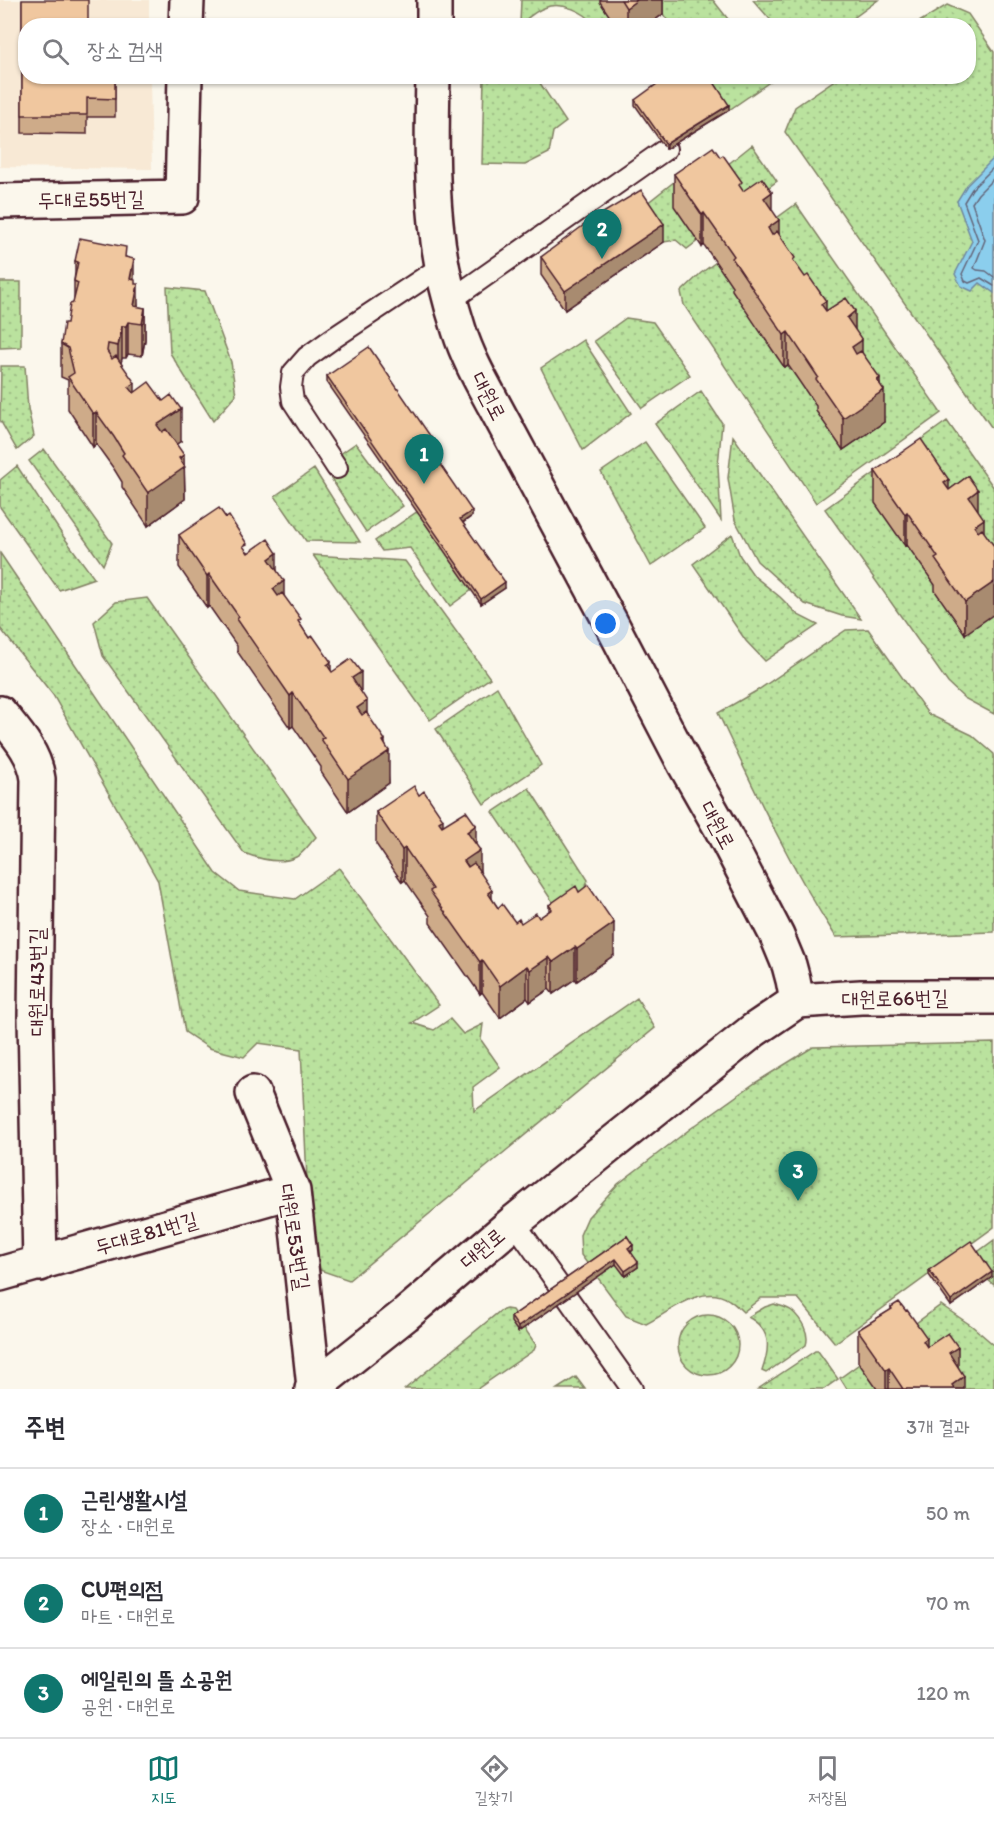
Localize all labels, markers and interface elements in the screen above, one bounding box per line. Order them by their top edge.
search box [18,18,976,84]
icon: search [39,35,72,68]
text: 장소 검색 [87,37,163,64]
street label: 두대로55번길 [38,186,145,212]
pin: 2 [582,210,622,259]
street label: 대원로 [466,368,512,424]
pin: 1 [404,434,444,484]
your location [591,609,620,638]
street label: 대원로 [695,797,741,853]
street label: 대원로43번길 [24,928,49,1036]
street label: 대원로66번길 [841,985,949,1011]
pin: 3 [778,1152,818,1201]
street label: 대원로53번길 [274,1182,316,1292]
street label: 두대로81번길 [92,1206,200,1260]
street label: 대원로 [455,1222,509,1274]
text: 주변 [24,1411,66,1443]
text: 3개 결과 [906,1415,970,1439]
text: 근린생활시설 [81,1486,187,1513]
text: 1 [39,1501,48,1525]
text: 50 m [926,1501,970,1525]
text: 장소 · 대원로 [81,1514,175,1538]
text: CU편의점 [81,1576,163,1603]
text: 2 [38,1591,49,1615]
text: 70 m [926,1591,970,1615]
text: 마트 · 대원로 [81,1604,175,1628]
text: 에일린의 뜰 소공원 [81,1666,233,1693]
text: 3 [38,1681,49,1705]
text: 120 m [917,1681,970,1705]
text: 공원 · 대원로 [81,1694,175,1718]
tab: 지도 [147,1752,180,1808]
tab: 길찾기 [475,1752,513,1808]
tab: 저장됨 [808,1752,847,1808]

